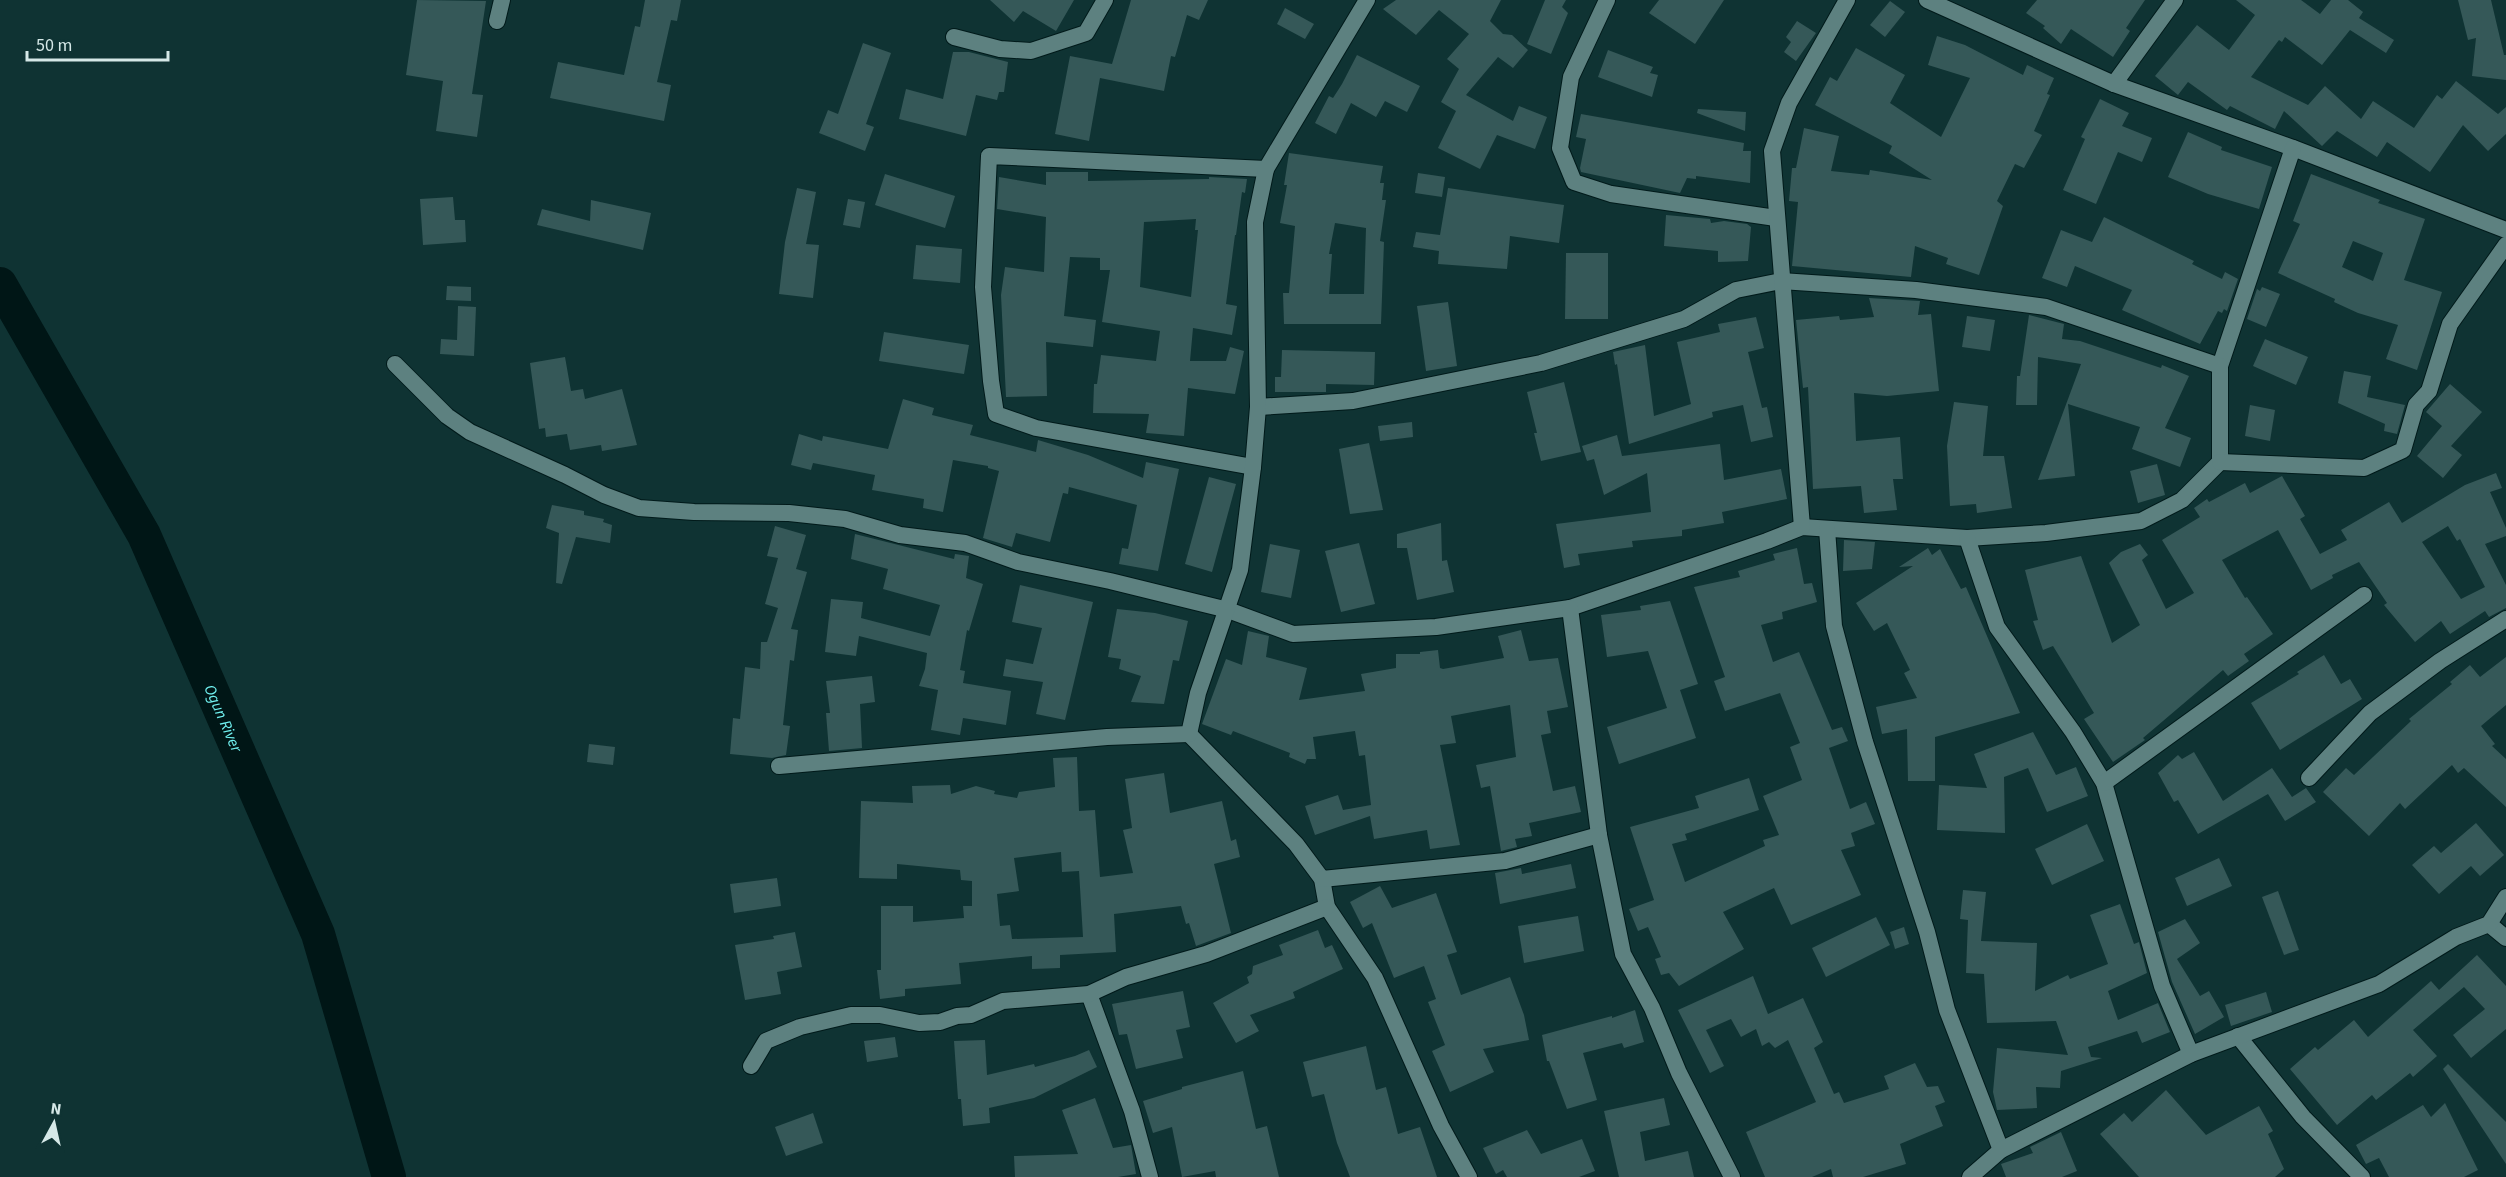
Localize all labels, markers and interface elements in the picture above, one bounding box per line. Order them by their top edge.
scale bar [27,24,168,62]
text: 50 m [36,33,72,58]
water label: Ogun River [198,681,248,757]
north arrow [24,1093,84,1153]
text: N [49,1098,63,1121]

